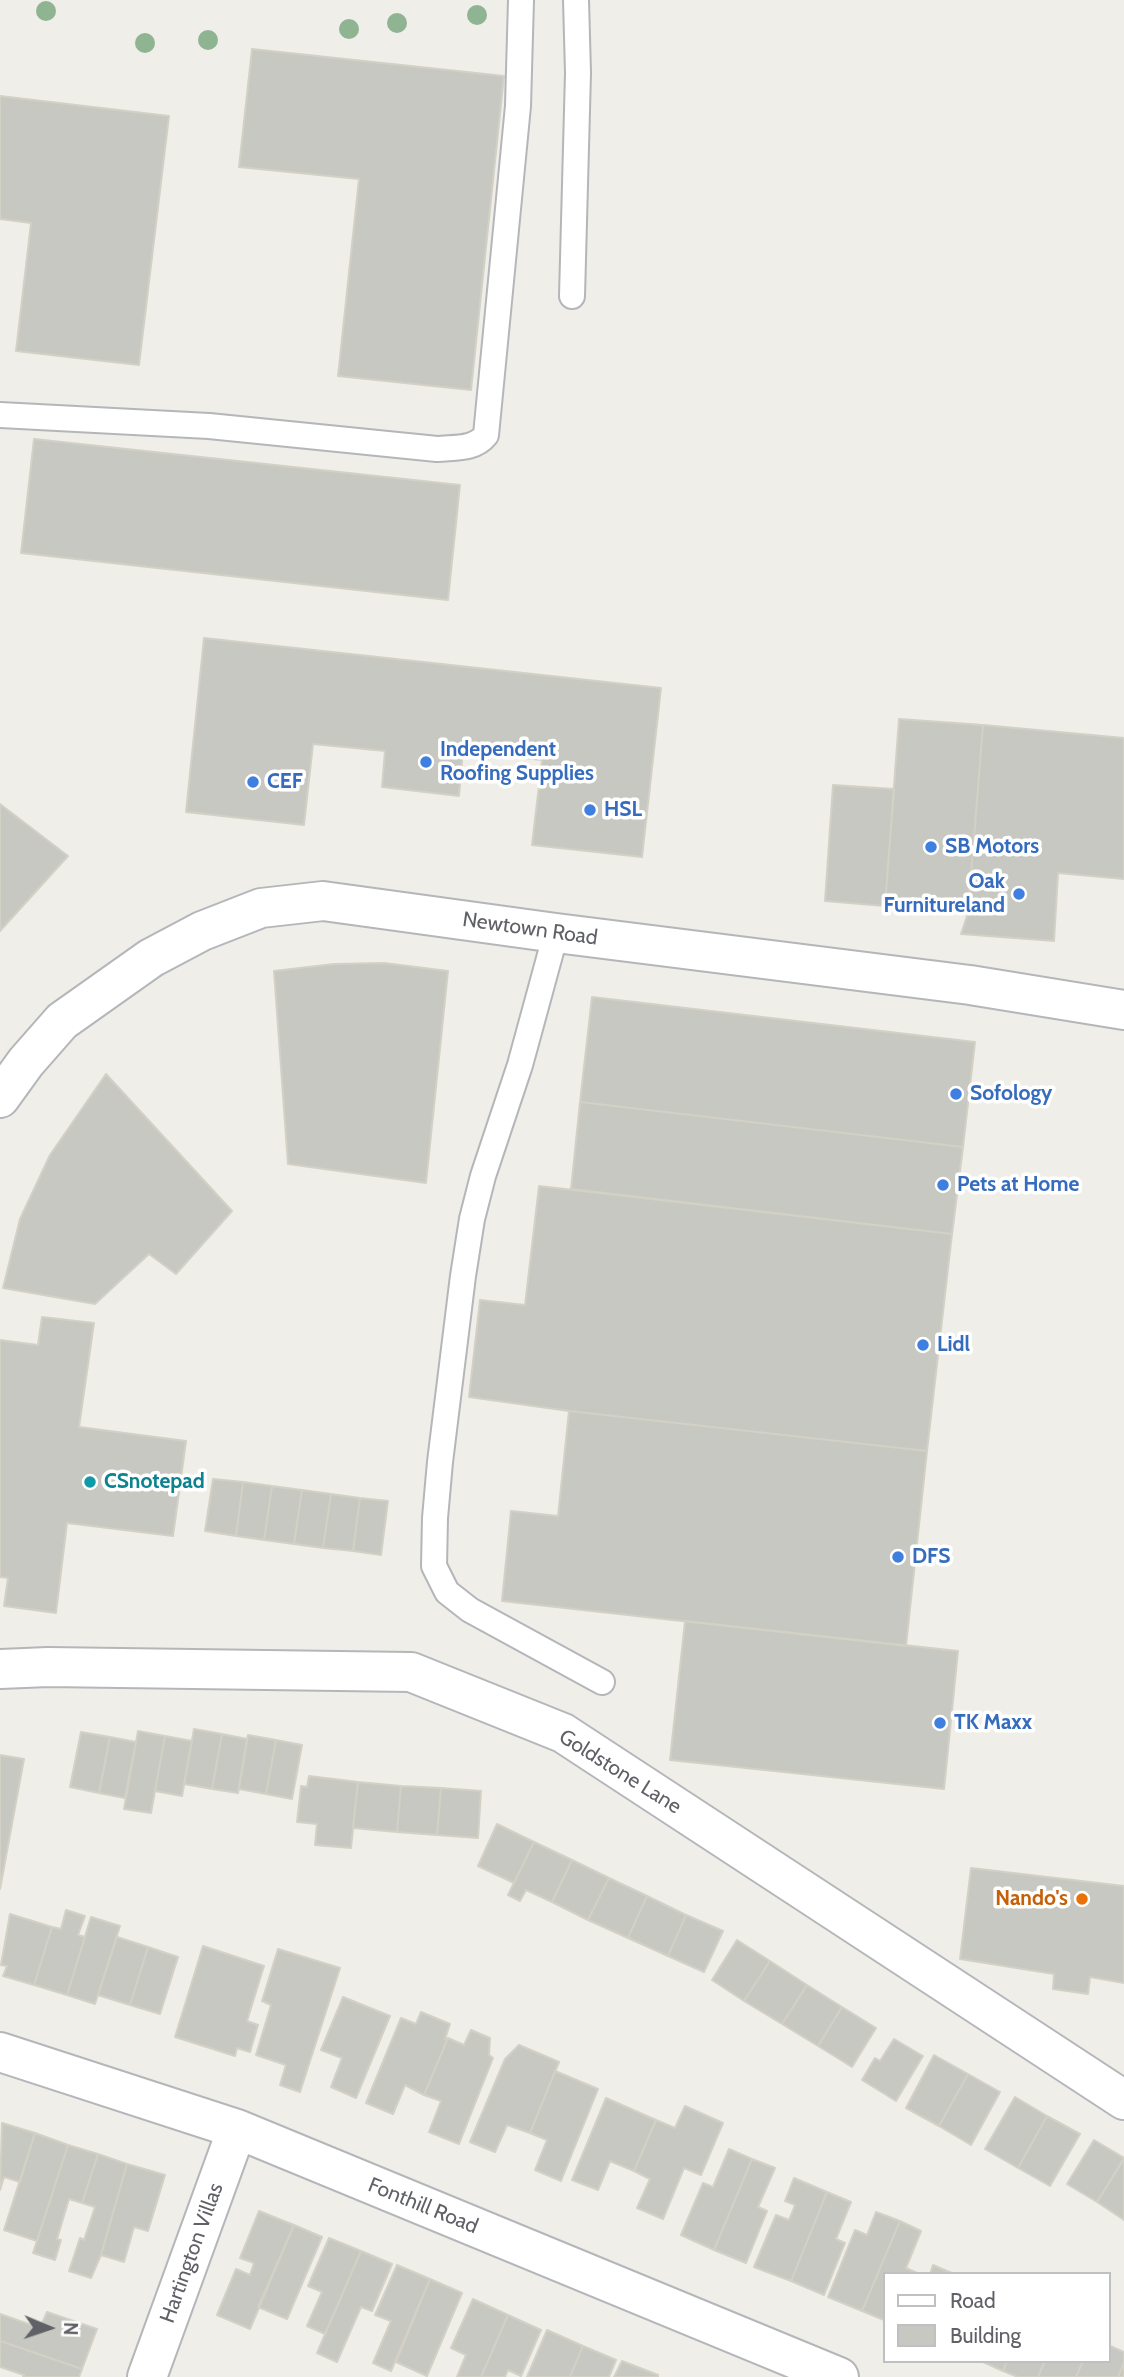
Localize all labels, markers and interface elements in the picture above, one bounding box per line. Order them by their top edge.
place label: Independent Roofing Supplies [440,737,594,787]
marker: Independent Roofing Supplies [418,754,434,770]
place label: CEF [267,769,303,795]
marker: CEF [245,774,261,790]
place label: HSL [604,797,642,823]
marker: HSL [582,802,598,818]
place label: SB Motors [945,834,1039,860]
marker: SB Motors [923,839,939,855]
place label: Oak Furnitureland [884,869,1005,919]
marker: Oak Furnitureland [1011,886,1027,902]
street label: Newtown Road [461,907,599,951]
place label: Sofology [970,1081,1052,1107]
marker: Sofology [948,1086,964,1102]
place label: Pets at Home [957,1172,1079,1198]
marker: Pets at Home [935,1177,951,1193]
place label: Lidl [937,1332,970,1358]
marker: Lidl [915,1337,931,1353]
place label: CSnotepad [104,1469,205,1495]
marker: CSnotepad [82,1474,98,1490]
place label: DFS [912,1544,950,1570]
marker: DFS [890,1549,906,1565]
place label: TK Maxx [954,1710,1032,1736]
marker: TK Maxx [932,1715,948,1731]
street label: Goldstone Lane [554,1724,686,1820]
place label: Nando's [995,1886,1068,1912]
marker: Nando's [1074,1891,1090,1907]
street label: Fonthill Road [364,2173,482,2239]
street label: Hartington Villas [155,2180,229,2326]
legend [883,2272,1110,2363]
text: Road [950,2288,996,2313]
north arrow [14,2293,84,2363]
text: N [59,2322,82,2336]
text: Building [950,2323,1021,2348]

